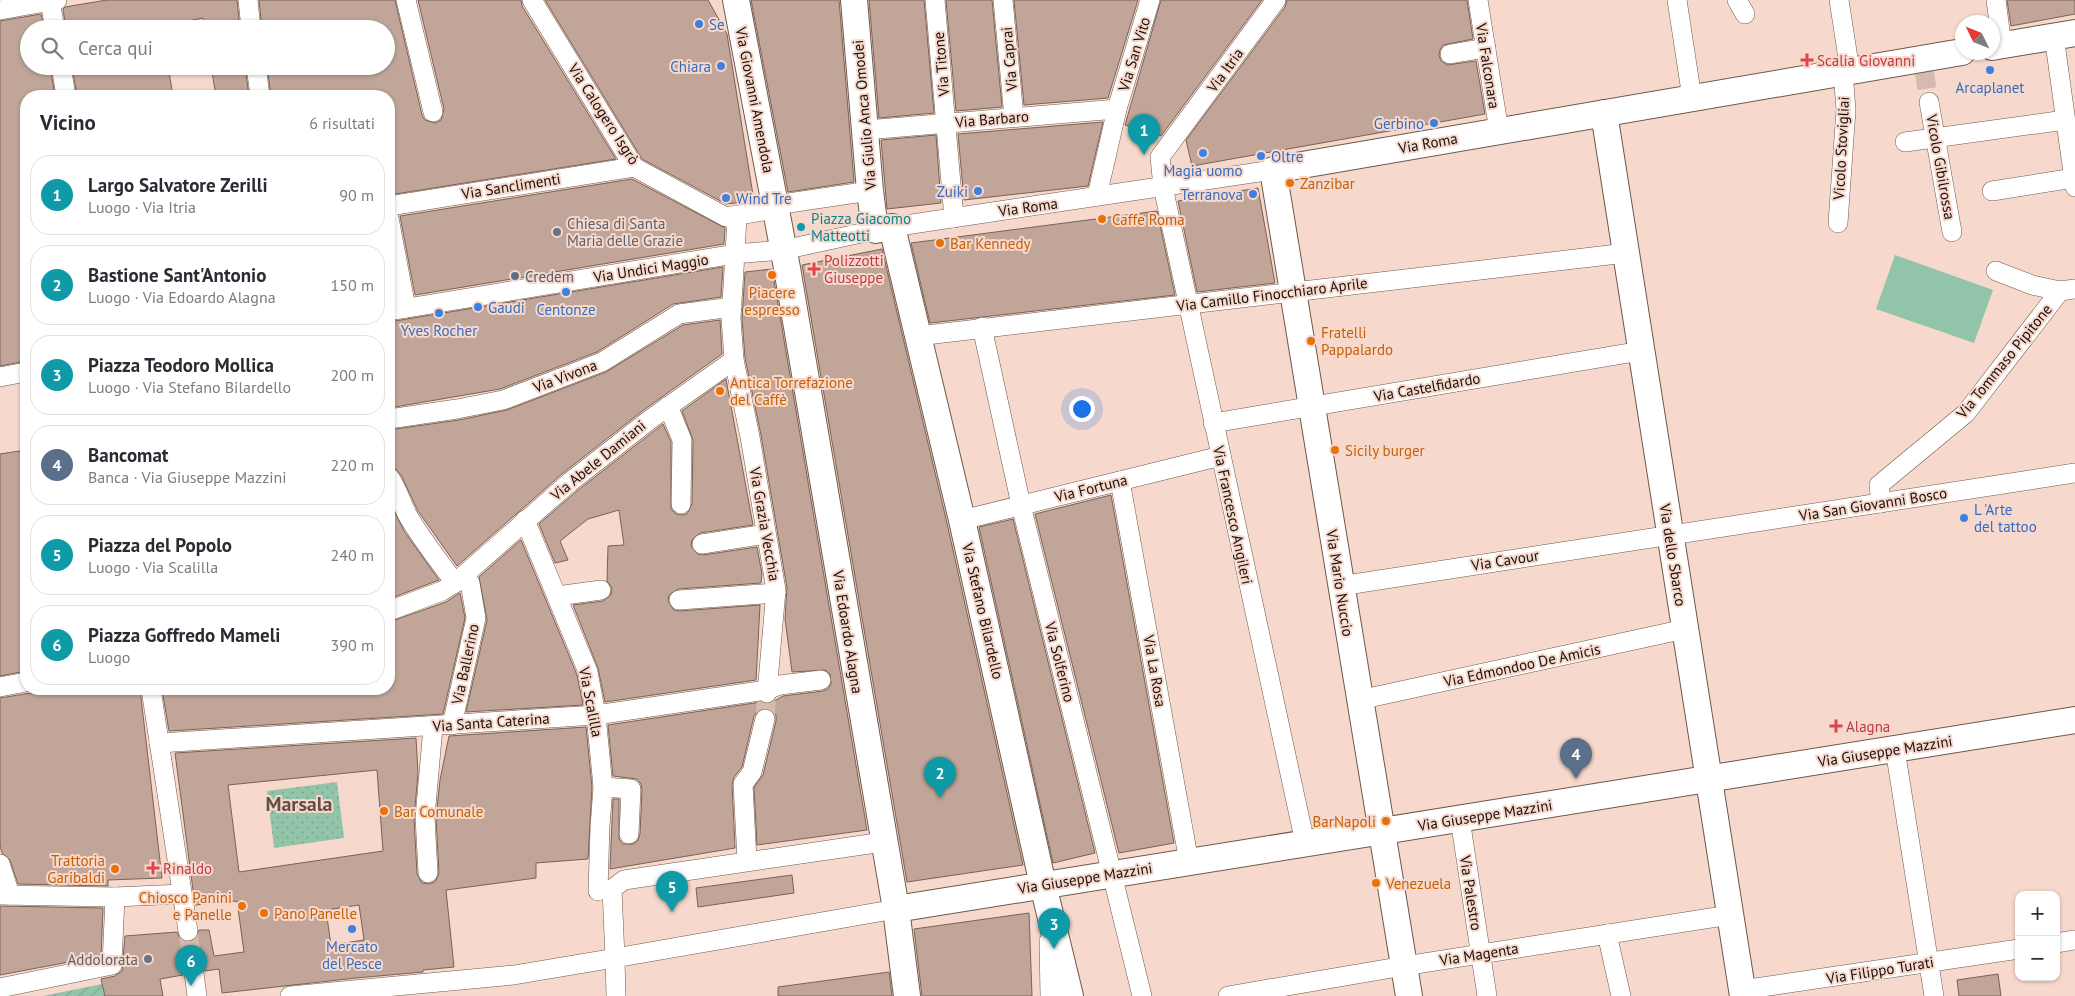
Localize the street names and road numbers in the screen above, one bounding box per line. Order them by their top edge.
street label: Via San Vito [1113,15,1154,94]
street label: Via Falconara [1472,21,1504,110]
street label: Via Giovanni Amendola [731,24,778,175]
street label: Via Caprai [997,26,1021,93]
street label: Via Titone [929,31,953,98]
street label: Via Giulio Anca Omodei [848,39,880,192]
street label: Via Itria [1202,44,1247,97]
street label: Via Calogero Isgrò [564,59,644,168]
street label: Vicolo Stovigliai [1829,96,1853,201]
street label: Via Barbaro [953,106,1030,132]
street label: Vicolo Gibilrossa [1922,112,1960,221]
street label: Via Roma [1396,128,1459,158]
street label: Via Sanclimenti [459,169,562,203]
street label: Via Roma [996,193,1059,221]
street label: Via Undici Maggio [591,250,710,287]
street label: Via Camillo Finocchiaro Aprile [1174,273,1369,315]
street label: Via Tommaso Pipitone [1951,300,2056,423]
street label: Via Vivona [529,355,600,397]
street label: Via Castelfidardo [1371,368,1482,406]
street label: Via Abele Damiani [546,416,649,505]
street label: Via Francesco Angileri [1209,443,1257,586]
street label: Via Grazia Vecchia [745,465,784,582]
street label: Via Fortuna [1052,470,1129,506]
street label: Via San Giovanni Bosco [1797,483,1948,525]
street label: Via dello Sbarco [1655,501,1690,608]
street label: Via Mario Nuccio [1322,527,1358,638]
street label: Via Stefano Bilardello [958,540,1008,681]
street label: Via Cavour [1469,545,1540,575]
street label: Via Edoardo Alagna [829,568,867,695]
street label: Via Solferino [1041,619,1079,704]
street label: Via Ballerino [447,622,483,707]
street label: Via La Rosa [1139,632,1171,709]
street label: Via Edmondoo De Amicis [1441,639,1602,691]
street label: Via Scalilla [575,664,607,739]
street label: Via Santa Caterina [431,708,550,736]
street label: Via Giuseppe Mazzini [1815,731,1954,771]
street label: Via Giuseppe Mazzini [1415,795,1554,835]
street label: Via Palestro [1456,853,1486,932]
street label: Via Giuseppe Mazzini [1015,858,1154,898]
street label: Via Magenta [1437,938,1520,970]
street label: Via Filippo Turati [1824,952,1935,988]

